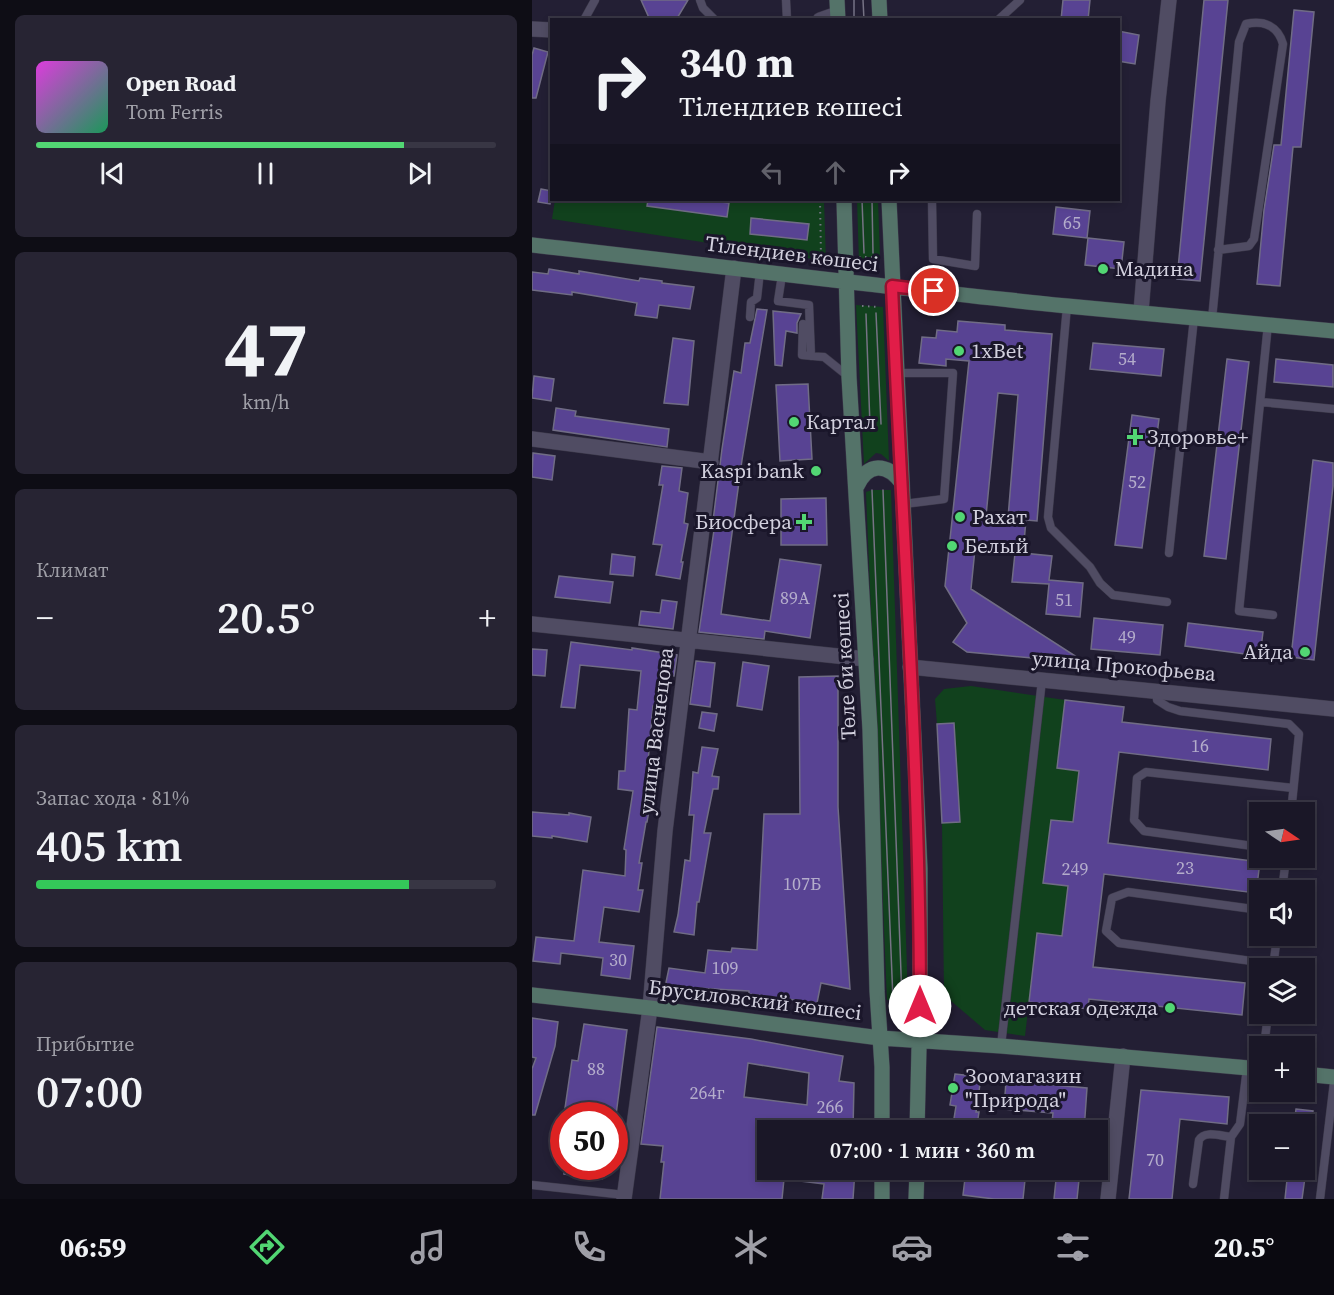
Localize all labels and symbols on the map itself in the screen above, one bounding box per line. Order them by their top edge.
house number: 65 [1063,210,1081,235]
street label: Тілендиев көшесі [704,229,880,279]
place label: Мадина [1115,254,1194,283]
marker: Мадина [1096,262,1110,276]
pin [908,265,959,316]
place label: 1xBet [971,336,1023,365]
marker: 1xBet [952,344,966,358]
house number: 54 [1118,346,1136,371]
place label: Картал [806,407,876,436]
marker: Картал [787,415,801,429]
place label: Здоровье+ [1147,422,1248,451]
marker: Здоровье+ [1128,430,1142,444]
place label: Kaspi bank [700,456,805,485]
marker: Kaspi bank [809,464,823,478]
house number: 52 [1128,469,1146,494]
place label: Рахат [972,502,1027,531]
place label: Биосфера [695,507,792,536]
marker: Рахат [953,510,967,524]
marker: Биосфера [797,515,811,529]
place label: Белый [964,531,1029,560]
marker: Белый [945,539,959,553]
house number: 89А [780,585,810,610]
house number: 51 [1055,587,1073,612]
street label: Төле би көшесі [826,592,863,740]
house number: 49 [1118,624,1136,649]
place label: Айда [1243,637,1293,666]
street label: улица Прокофьева [1031,643,1217,688]
street label: улица Васнецова [631,645,680,816]
marker: Айда [1298,645,1312,659]
house number: 16 [1191,733,1209,758]
north arrow [1249,802,1315,868]
house number: 23 [1176,855,1194,880]
house number: 249 [1062,856,1089,881]
house number: 107Б [783,871,821,896]
house number: 30 [609,947,627,972]
house number: 109 [712,955,739,980]
street label: Брусиловский көшесі [647,972,863,1027]
position arrow [888,974,952,1038]
place label: детская одежда [1004,993,1158,1022]
marker: детская одежда [1163,1001,1177,1015]
house number: 88 [587,1056,605,1081]
place label: Зоомагазин "Природа" [965,1061,1082,1114]
house number: 264г [689,1080,725,1105]
marker: Зоомагазин "Природа" [946,1081,960,1095]
house number: 266 [817,1094,844,1119]
speed limit sign: 50 [550,1102,628,1180]
house number: 70 [1146,1147,1164,1172]

